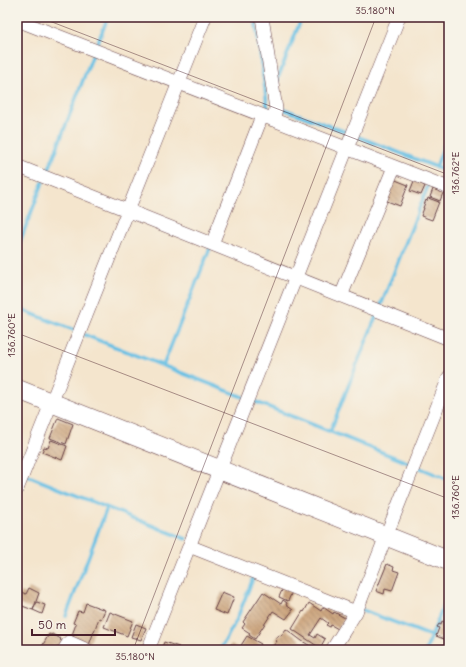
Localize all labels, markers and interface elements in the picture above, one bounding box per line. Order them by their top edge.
text: 35.180°N [355,4,395,17]
text: 136.762°E [449,152,462,194]
text: 136.760°E [5,313,18,357]
text: 136.760°E [449,475,462,519]
scale bar [32,611,115,637]
text: 50 m [38,617,67,632]
text: 35.180°N [115,650,155,663]

